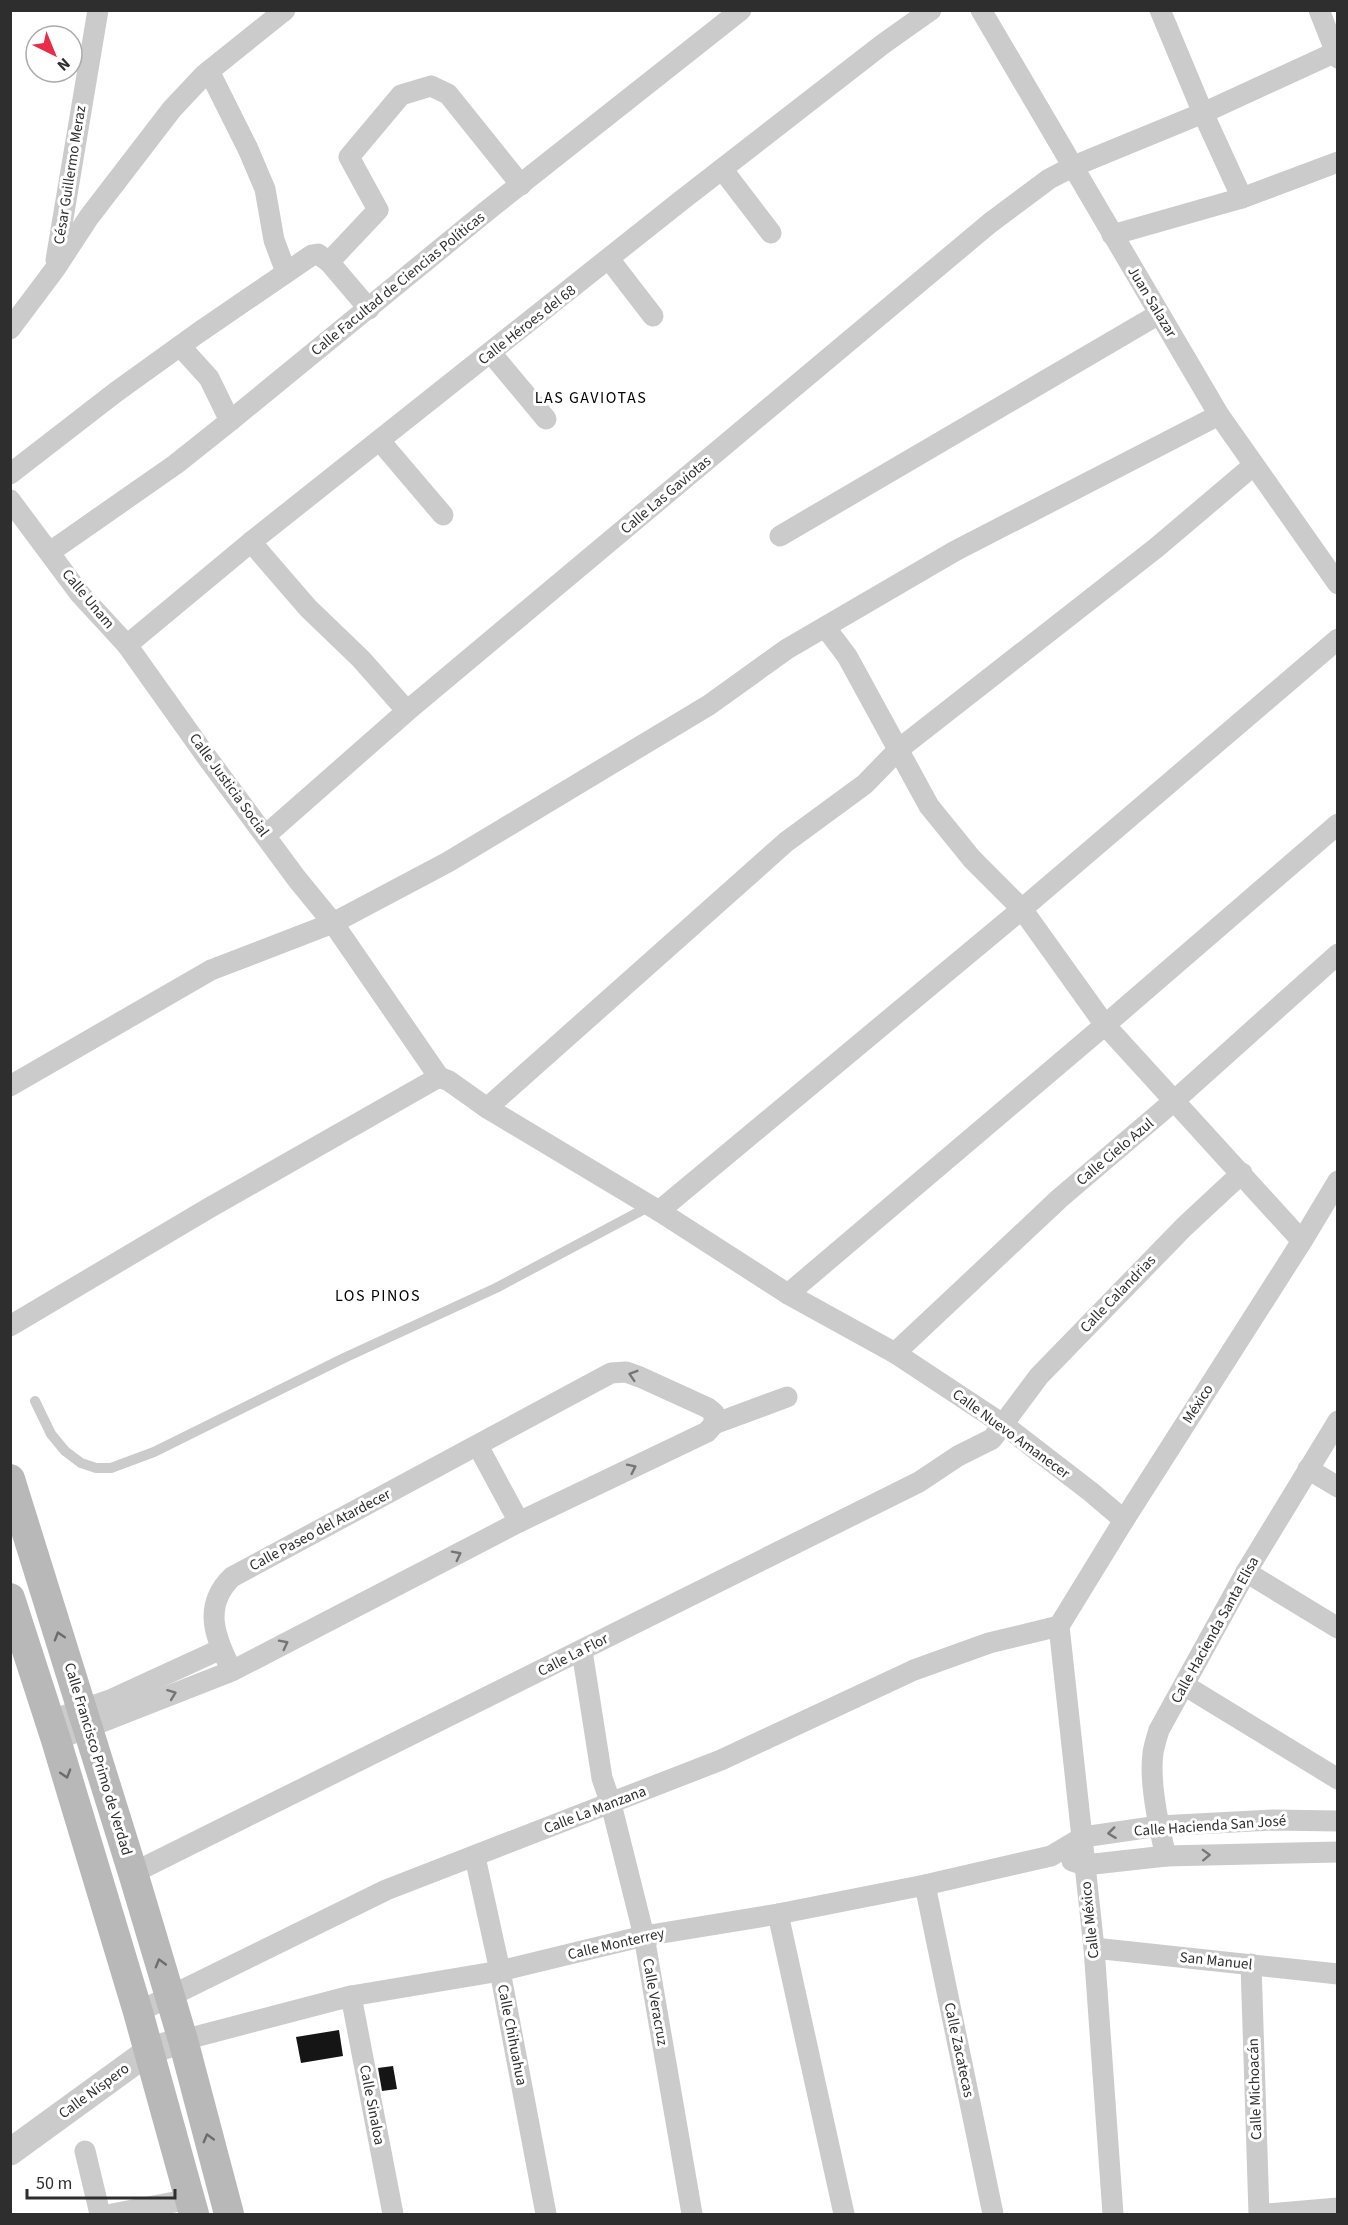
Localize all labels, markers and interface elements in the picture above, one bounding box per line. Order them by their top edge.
north arrow [24,24,84,84]
text: N [52,53,75,76]
street label: César Guillermo Meraz [49,104,91,246]
street label: Calle Facultad de Ciencias Políticas [307,207,489,361]
street label: Juan Salazar [1122,262,1182,342]
street label: Calle Héroes del 68 [474,280,580,370]
district label: LAS GAVIOTAS [535,387,647,409]
street label: Calle Las Gaviotas [616,451,716,539]
street label: Calle Unam [57,565,119,633]
street label: Calle Justicia Social [184,729,274,841]
street label: Calle Cielo Azul [1072,1113,1158,1191]
street label: Calle Calandrias [1075,1250,1161,1338]
district label: LOS PINOS [335,1285,421,1307]
one-way arrow [628,1370,639,1382]
street label: México [1177,1380,1219,1428]
street label: Calle Nuevo Amanecer [948,1384,1075,1484]
one-way arrow [625,1464,636,1476]
street label: Calle Paseo del Atardecer [246,1483,395,1576]
one-way arrow [451,1550,462,1562]
street label: Calle Hacienda Santa Elisa [1166,1553,1264,1707]
street label: Calle La Flor [534,1628,613,1682]
one-way arrow [54,1632,66,1642]
one-way arrow [277,1640,288,1651]
street label: Calle Francisco Primo de Verdad [59,1660,137,1858]
one-way arrow [166,1689,176,1702]
one-way arrow [59,1768,71,1779]
street label: Calle La Manzana [541,1781,649,1839]
street label: Calle Hacienda San José [1133,1810,1287,1842]
one-way arrow [1107,1826,1116,1839]
one-way arrow [1201,1849,1210,1861]
street label: Calle México [1076,1880,1104,1960]
street label: Calle Monterrey [566,1923,666,1965]
street label: San Manuel [1179,1947,1254,1975]
street label: Calle Veracruz [637,1957,673,2047]
one-way arrow [155,1958,167,1969]
street label: Calle Chihuahua [492,1983,532,2087]
street label: Calle Zacatecas [939,2001,979,2099]
street label: Calle Michoacán [1243,2038,1267,2140]
street label: Calle Níspero [54,2058,134,2124]
street label: Calle Sinaloa [354,2063,390,2147]
one-way arrow [203,2133,216,2143]
scale bar [27,2162,176,2200]
text: 50 m [36,2171,72,2196]

